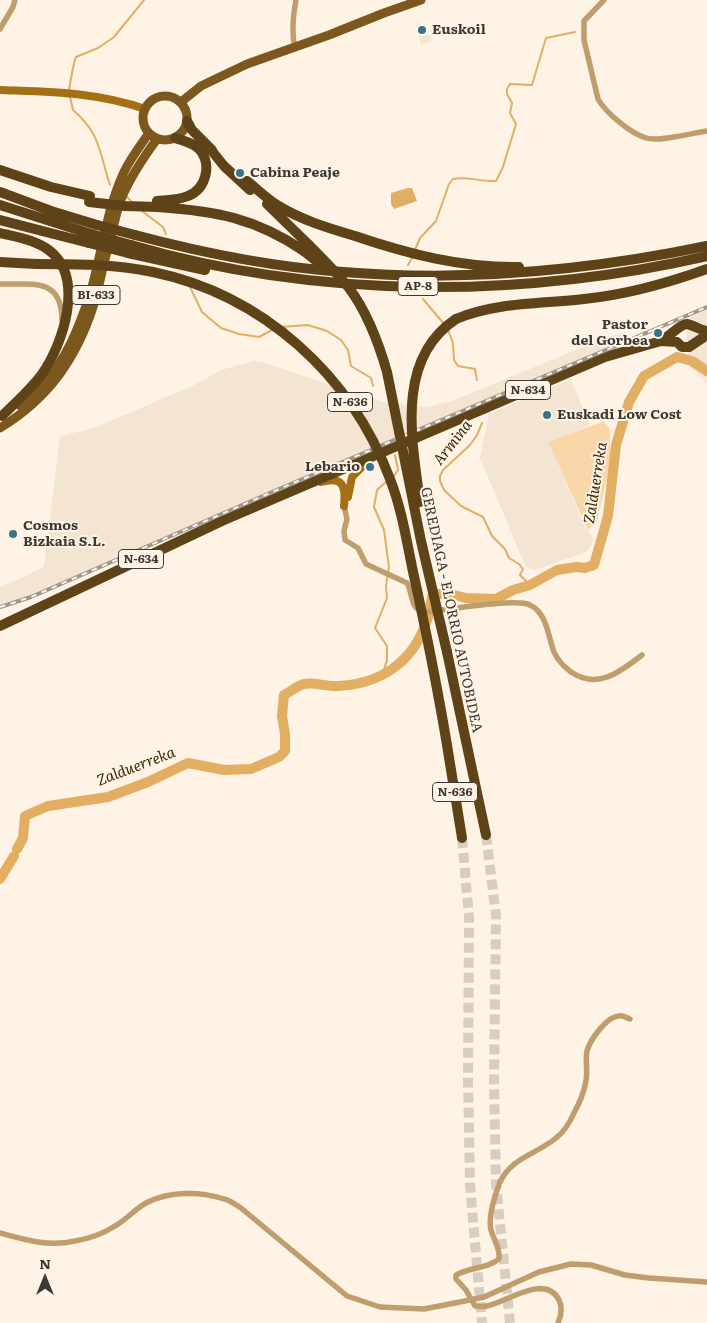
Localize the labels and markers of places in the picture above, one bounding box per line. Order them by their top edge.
place label: Euskoil [432,22,486,38]
marker: Euskoil [416,24,428,36]
place label: Cabina Peaje [250,165,340,181]
marker: Cabina Peaje [234,167,246,179]
place label: Pastor del Gorbea [571,317,648,350]
marker: Pastor del Gorbea [652,327,664,339]
place label: Euskadi Low Cost [557,407,682,423]
marker: Euskadi Low Cost [541,409,553,421]
place label: Lebario [305,459,360,475]
marker: Lebario [364,461,376,473]
place label: Cosmos Bizkaia S.L. [23,518,106,550]
marker: Cosmos Bizkaia S.L. [7,528,19,540]

